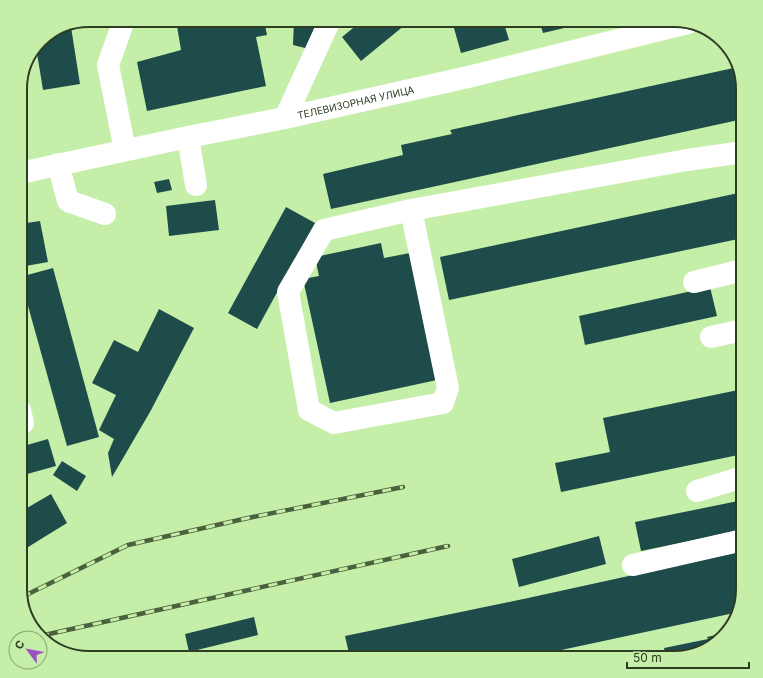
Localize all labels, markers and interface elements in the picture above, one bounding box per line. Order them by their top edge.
street label: ТЕЛЕВИЗОРНАЯ УЛИЦА [296,83,415,121]
north arrow [8,630,48,670]
text: С [11,638,28,652]
scale bar [627,644,749,670]
text: 50 m [633,650,662,665]

